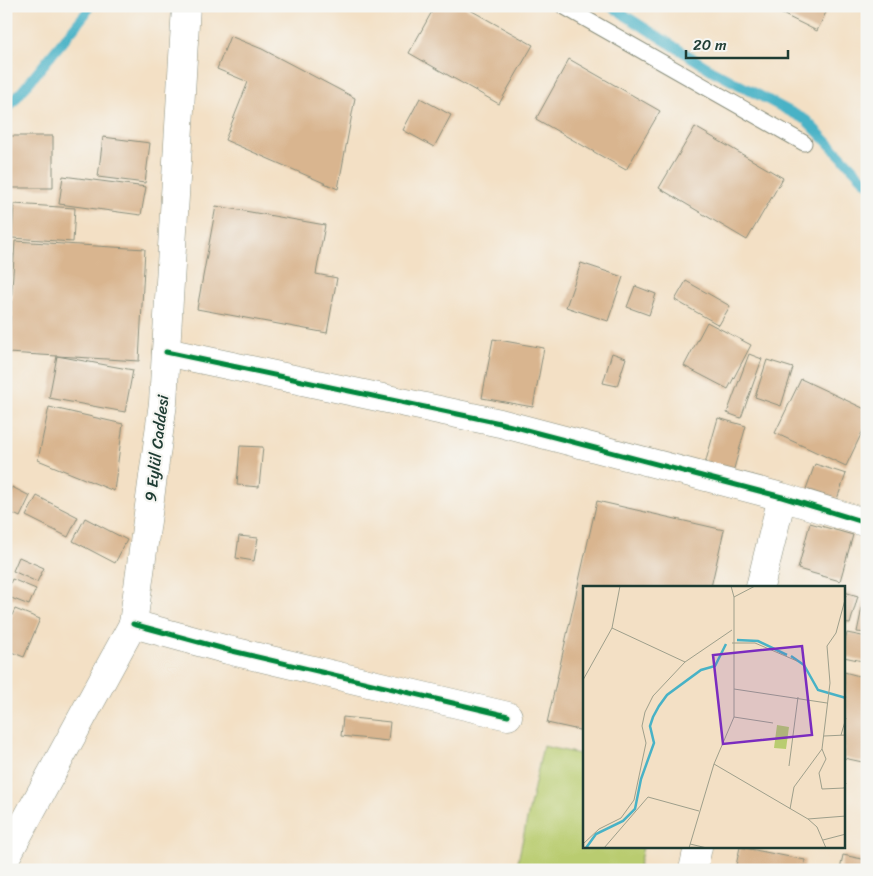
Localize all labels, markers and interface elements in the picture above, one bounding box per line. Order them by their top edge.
scale bar [686,28,788,60]
text: 20 m [693,32,727,58]
street label: 9 Eylül Caddesi [136,393,177,503]
inset map [583,586,846,848]

